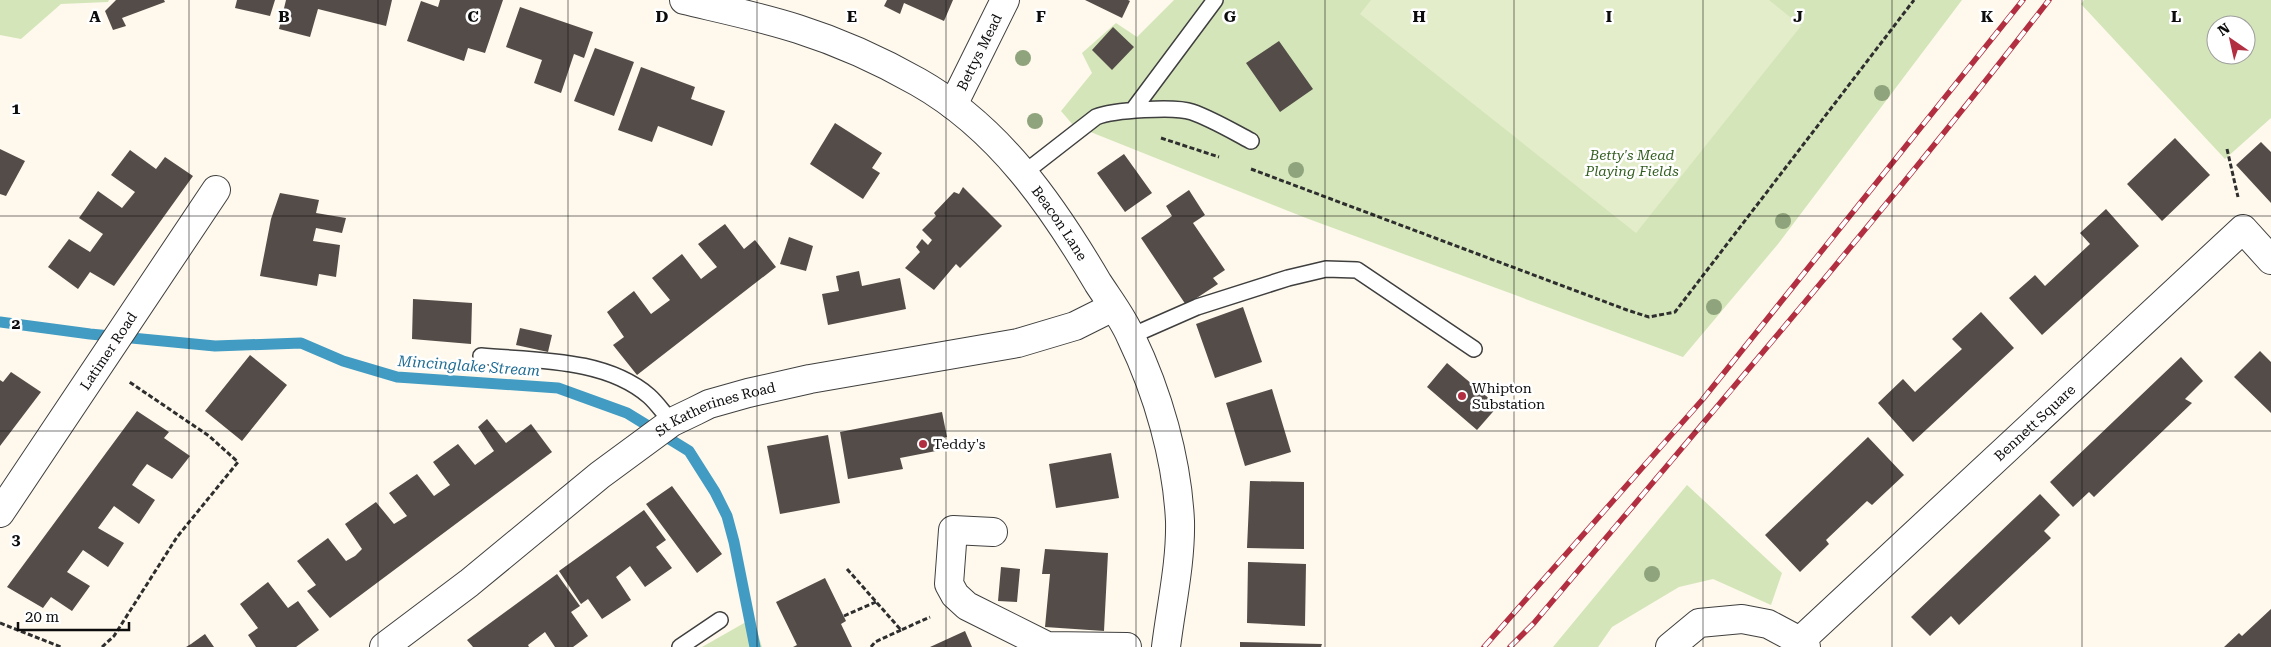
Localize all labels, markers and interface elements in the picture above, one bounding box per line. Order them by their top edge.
text: A [89,7,101,26]
text: B [278,7,290,26]
text: C [467,7,479,26]
text: D [656,7,669,26]
text: E [847,7,857,26]
text: F [1036,7,1046,26]
text: G [1224,7,1237,26]
text: H [1412,7,1426,26]
text: I [1606,7,1612,26]
text: J [1793,7,1803,26]
text: K [1981,7,1994,26]
text: L [2171,7,2181,26]
street label: Bettys Mead [953,11,1005,93]
north arrow [2206,15,2256,65]
text: N [2215,19,2233,39]
text: 1 [12,99,21,118]
park label: Betty's Mead Playing Fields [1584,147,1679,179]
street label: Beacon Lane [1029,183,1091,264]
street label: Latimer Road [77,309,140,393]
text: 2 [12,314,21,333]
water label: Mincinglake Stream [396,352,541,380]
street label: St Katherines Road [652,379,777,440]
place label: Whipton Substation [1472,380,1545,412]
street label: Bennett Square [1991,381,2079,464]
marker: Whipton Substation [1456,390,1468,402]
place label: Teddy's [933,436,986,452]
marker: Teddy's [917,438,929,450]
text: 3 [12,530,21,549]
scale bar [18,600,129,632]
text: 20 m [25,608,60,626]

